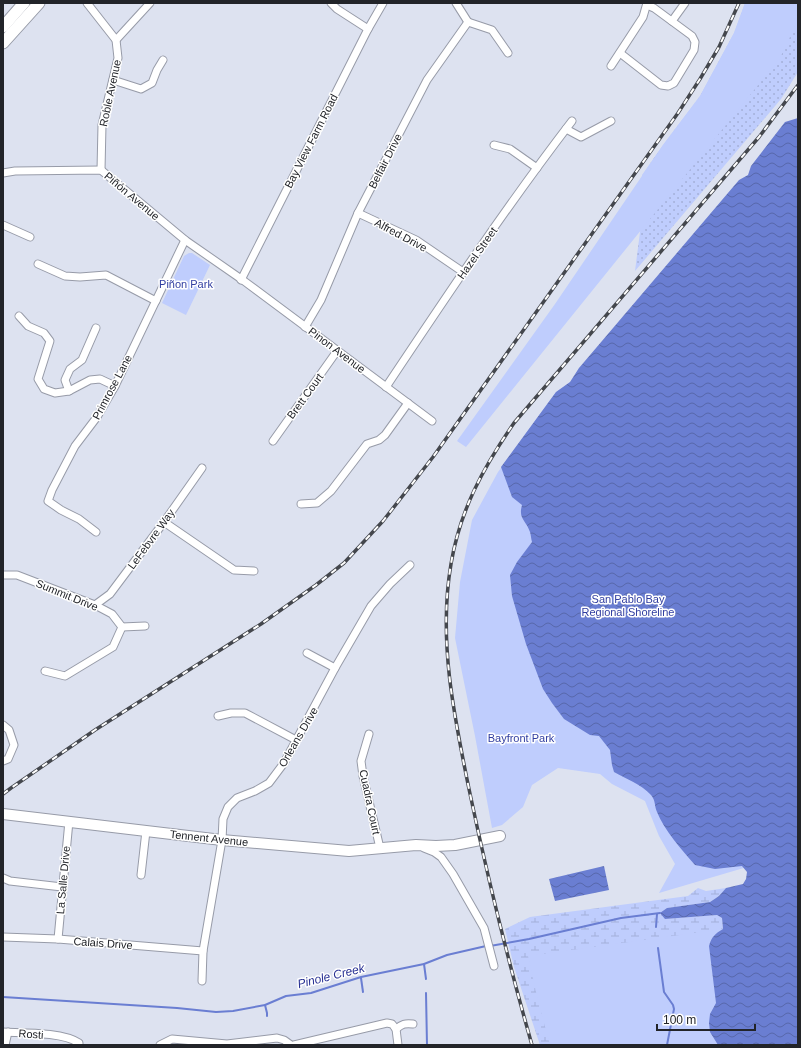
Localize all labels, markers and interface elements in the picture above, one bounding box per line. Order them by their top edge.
street label: Roble Avenue [97,58,123,128]
street label: Bay View Farm Road [282,92,340,190]
street label: Belfair Drive [366,132,404,190]
street label: Piñón Avenue [102,170,162,222]
street label: Alfred Drive [373,216,429,254]
street label: Hazel Street [455,225,499,281]
park label: Piñon Park [159,278,213,290]
street label: Pinon Avenue [306,325,368,375]
street label: Primrose Lane [90,353,134,421]
street label: Brett Court [285,371,325,421]
street label: LeFebvre Way [125,506,177,571]
street label: Summit Drive [34,577,100,613]
park label: San Pablo Bay Regional Shoreline [582,593,674,618]
street label: Orleans Drive [276,705,320,769]
park label: Bayfront Park [488,732,555,744]
street label: Cuadra Court [357,768,383,836]
street label: Tennent Avenue [169,828,249,848]
street label: La Salle Drive [54,845,72,915]
street label: Calais Drive [73,935,133,951]
water label: Pinole Creek [296,961,367,991]
scale bar [657,1006,755,1032]
text: 100 m [663,1013,696,1027]
street label: Rosti [18,1027,44,1041]

